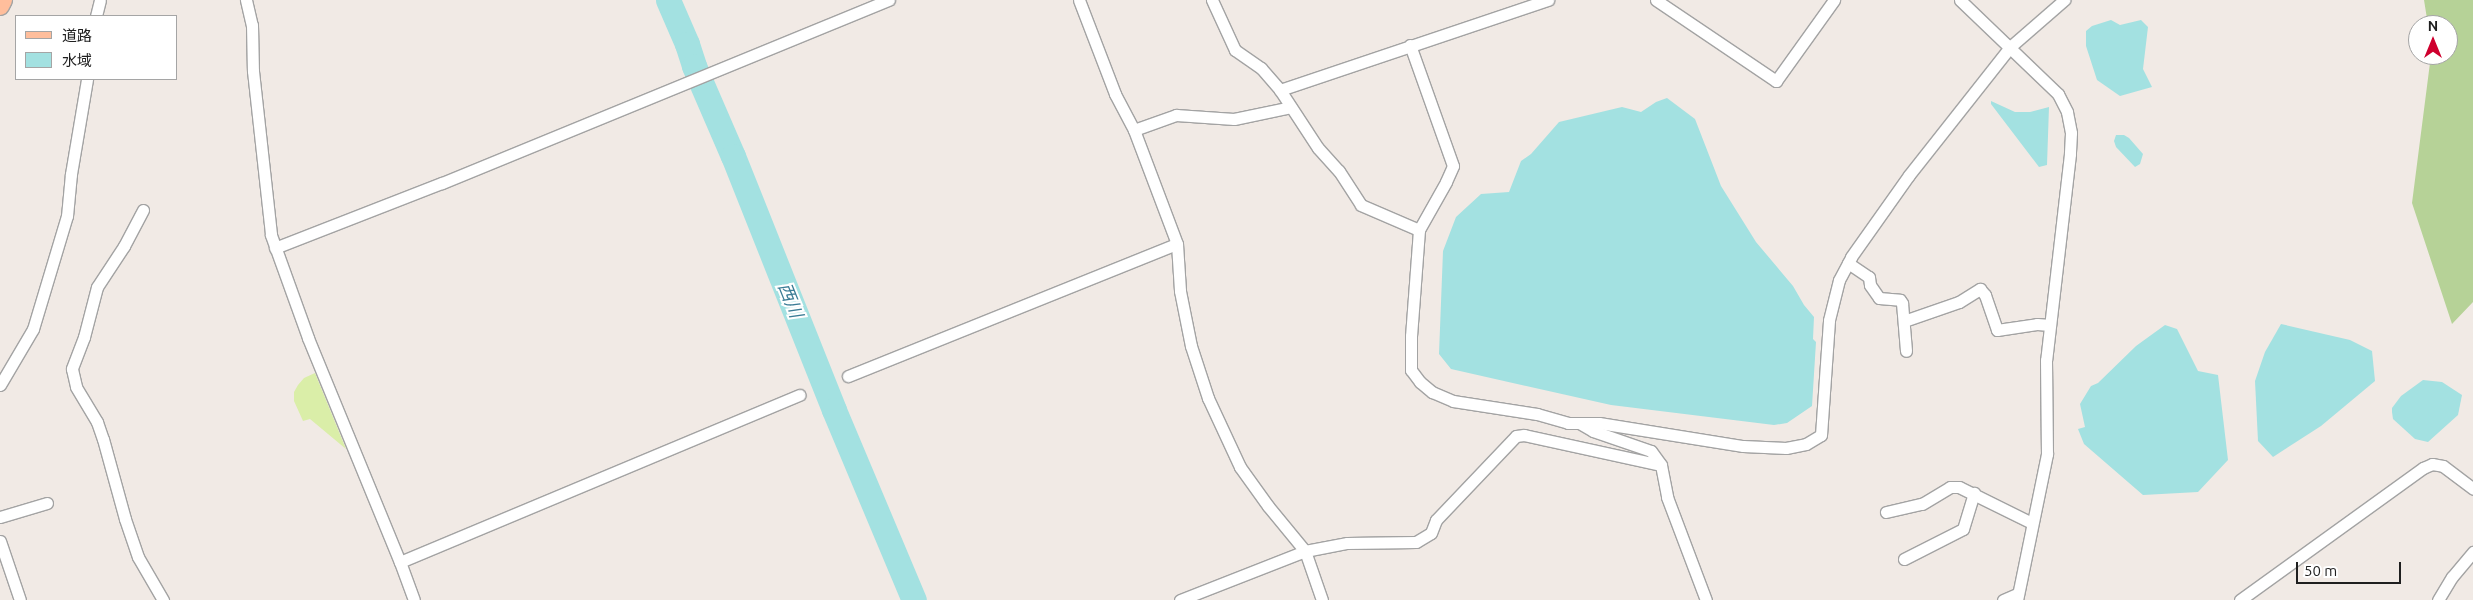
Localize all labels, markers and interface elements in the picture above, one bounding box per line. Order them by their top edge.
legend [15,15,178,80]
north arrow [2408,15,2458,65]
text: N [2428,18,2438,34]
text: 道路 [62,27,92,44]
text: 水域 [62,52,92,69]
water label: 西川 [774,279,808,321]
scale bar [2298,552,2403,584]
text: 50 m [2304,562,2337,579]

